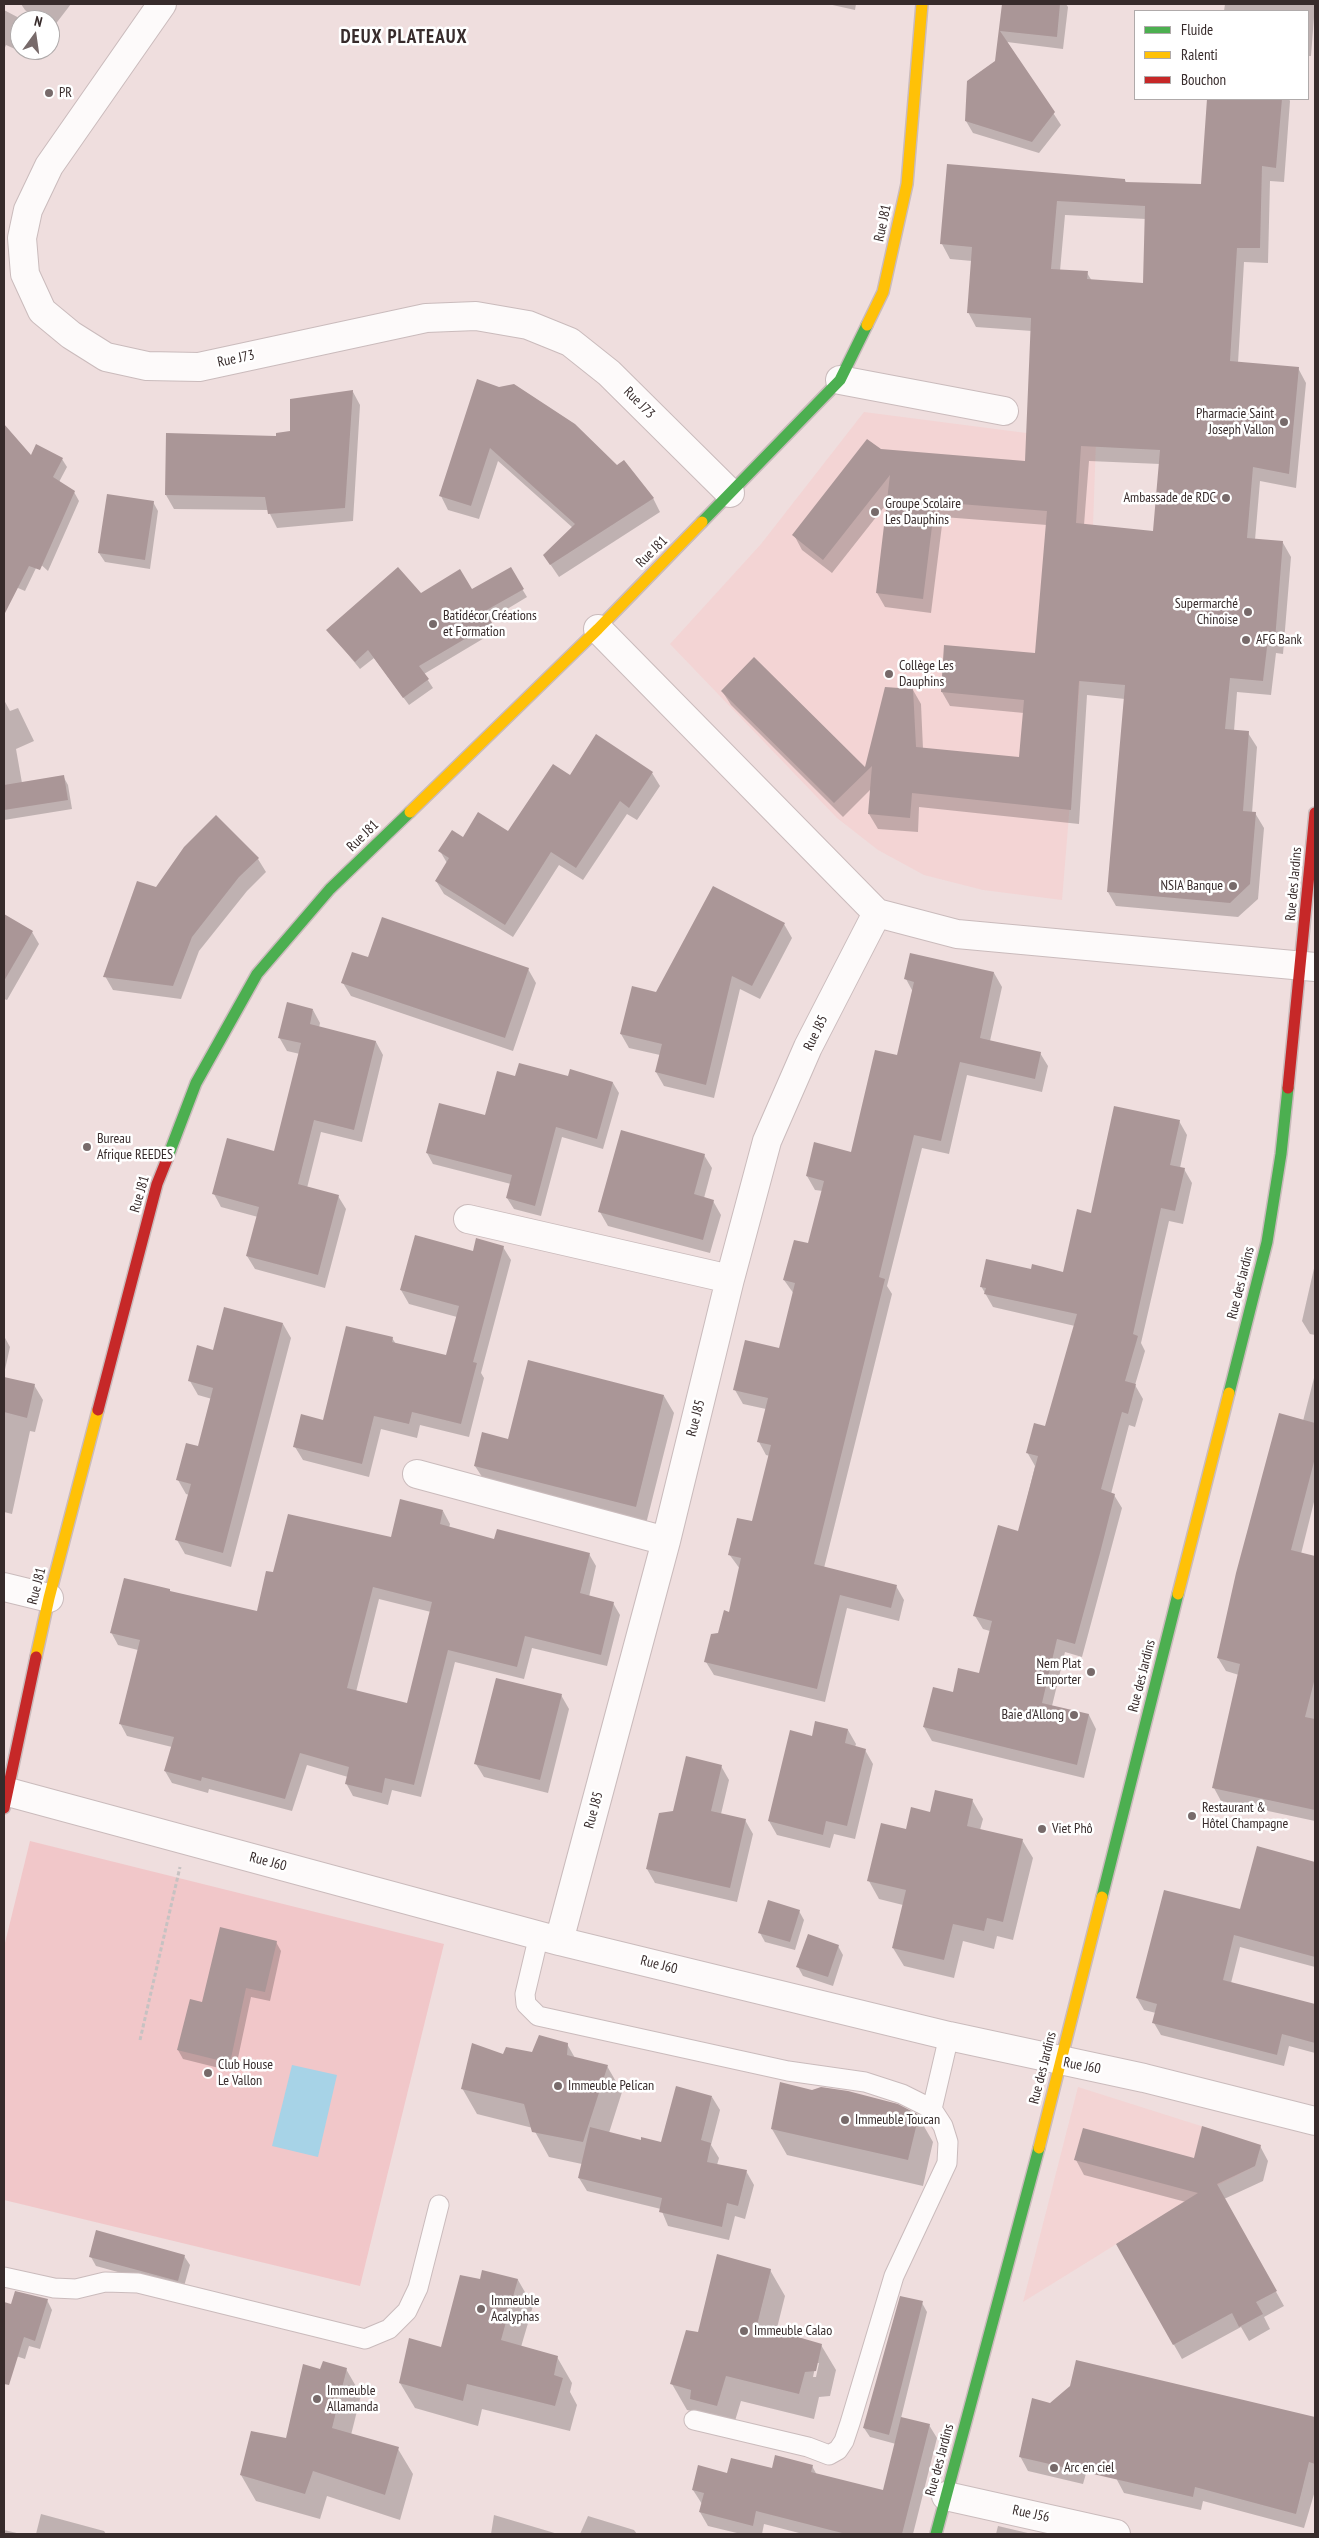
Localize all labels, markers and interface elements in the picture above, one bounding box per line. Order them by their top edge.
north arrow [10,10,60,60]
legend [1134,10,1309,100]
text: N [33,12,44,31]
text: Fluide [1181,20,1213,39]
district label: DEUX PLATEAUX [339,27,469,49]
text: Ralenti [1181,45,1218,64]
text: Bouchon [1181,70,1226,89]
place label: PR [59,85,72,101]
marker: PR [43,87,55,99]
street label: Rue J81 [871,203,895,243]
street label: Rue J73 [216,347,256,371]
street label: Rue J73 [620,384,658,422]
place label: Pharmacie Saint Joseph Vallon [1196,406,1274,438]
marker: Pharmacie Saint Joseph Vallon [1278,416,1290,428]
place label: Ambassade de RDC [1123,490,1216,506]
marker: Ambassade de RDC [1220,492,1232,504]
place label: Groupe Scolaire Les Dauphins [885,496,961,528]
marker: Groupe Scolaire Les Dauphins [869,506,881,518]
street label: Rue J81 [633,533,671,571]
place label: Supermarché Chinoise [1175,596,1238,628]
marker: Supermarché Chinoise [1242,606,1254,618]
place label: Batidécor Créations et Formation [443,608,537,640]
marker: Batidécor Créations et Formation [427,618,439,630]
place label: AFG Bank [1256,632,1302,648]
marker: AFG Bank [1240,634,1252,646]
place label: Collège Les Dauphins [899,658,954,690]
marker: Collège Les Dauphins [883,668,895,680]
street label: Rue J81 [344,817,382,855]
street label: Rue des Jardins [1282,846,1306,922]
place label: NSIA Banque [1160,878,1223,894]
marker: NSIA Banque [1227,880,1239,892]
street label: Rue J85 [800,1012,832,1054]
place label: Bureau Afrique REEDES [97,1131,173,1164]
marker: Bureau Afrique REEDES [81,1141,93,1153]
street label: Rue J81 [127,1174,153,1214]
street label: Rue des Jardins [1224,1245,1258,1321]
street label: Rue J85 [683,1398,709,1438]
street label: Rue J81 [24,1566,50,1606]
street label: Rue des Jardins [1125,1638,1159,1714]
place label: Nem Plat Emporter [1036,1656,1081,1688]
marker: Nem Plat Emporter [1085,1666,1097,1678]
place label: Baie d'Allong [1001,1707,1064,1723]
marker: Baie d'Allong [1068,1709,1080,1721]
street label: Rue J85 [581,1790,607,1830]
place label: Restaurant & Hôtel Champagne [1202,1800,1288,1832]
marker: Restaurant & Hôtel Champagne [1186,1810,1198,1822]
place label: Viet Phô [1052,1821,1093,1837]
marker: Viet Phô [1036,1823,1048,1835]
street label: Rue J60 [248,1849,288,1875]
street label: Rue J60 [639,1952,679,1978]
street label: Rue des Jardins [1026,2030,1060,2106]
street label: Rue J60 [1062,2054,1102,2078]
place label: Club House Le Vallon [218,2057,273,2090]
marker: Club House Le Vallon [202,2067,214,2079]
place label: Immeuble Pelican [568,2078,654,2094]
marker: Immeuble Pelican [552,2080,564,2092]
place label: Immeuble Toucan [855,2112,940,2128]
marker: Immeuble Toucan [839,2114,851,2126]
place label: Immeuble Acalyphas [491,2293,539,2326]
marker: Immeuble Acalyphas [475,2303,487,2315]
place label: Immeuble Calao [754,2323,832,2339]
marker: Immeuble Calao [738,2325,750,2337]
place label: Immeuble Allamanda [327,2383,378,2416]
marker: Immeuble Allamanda [311,2393,323,2405]
street label: Rue des Jardins [922,2422,958,2498]
place label: Arc en ciel [1064,2460,1114,2476]
marker: Arc en ciel [1048,2462,1060,2474]
street label: Rue J56 [1011,2502,1051,2526]

